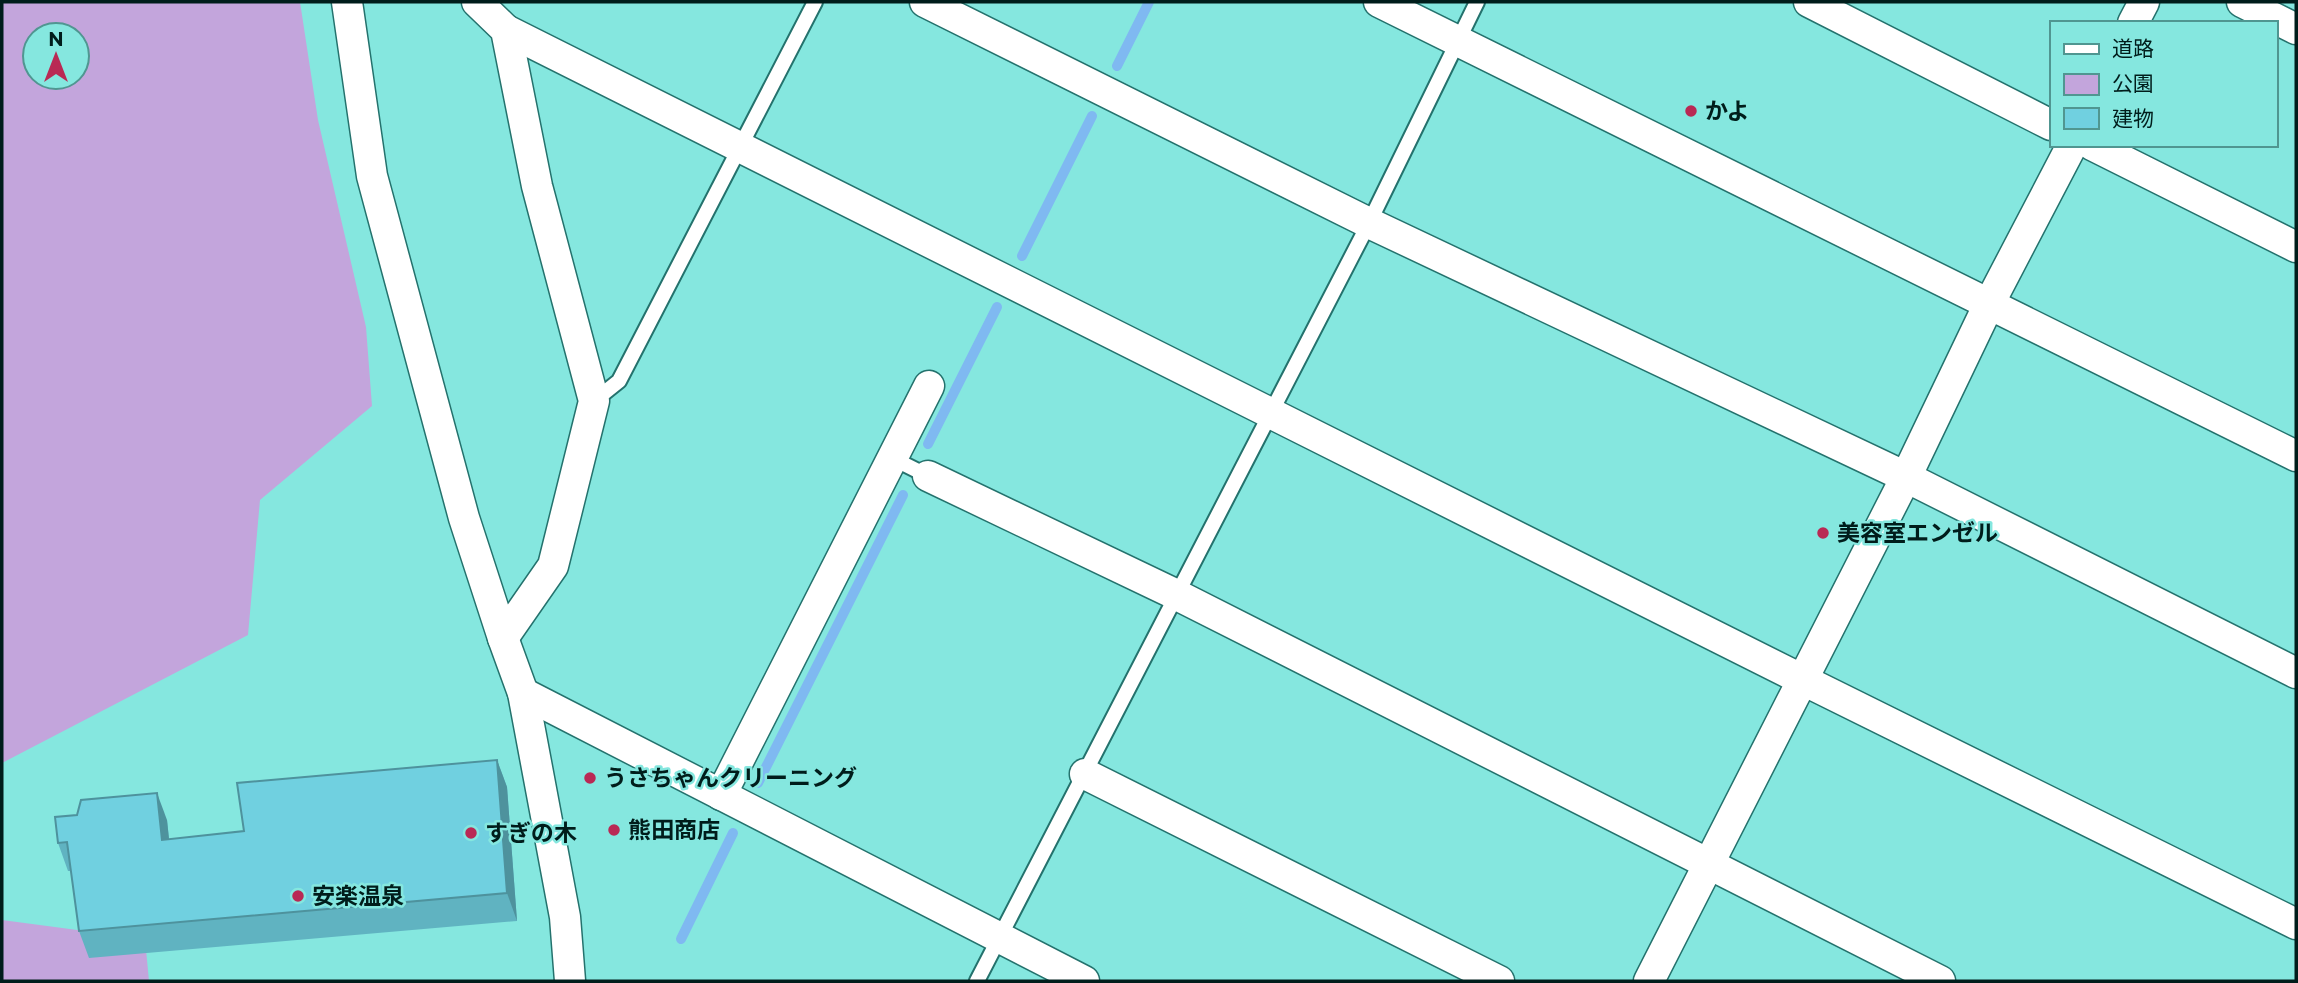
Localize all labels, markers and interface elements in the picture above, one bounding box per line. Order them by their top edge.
north arrow [21,21,91,91]
legend [2050,21,2277,147]
text: N [48,28,64,51]
text: 道路 [2112,36,2154,61]
text: 公園 [2112,71,2154,96]
place label: かよ [1705,97,1750,125]
marker: かよ [1683,103,1699,119]
text: 建物 [2112,106,2154,131]
place label: 美容室エンゼル [1837,519,1998,547]
marker: 美容室エンゼル [1815,525,1831,541]
place label: うさちゃんクリーニング [604,764,857,792]
marker: うさちゃんクリーニング [582,770,598,786]
place label: 熊田商店 [628,816,720,844]
place label: すぎの木 [485,819,577,847]
marker: 熊田商店 [606,822,622,838]
marker: すぎの木 [463,825,479,841]
place label: 安楽温泉 [312,882,404,910]
marker: 安楽温泉 [290,888,306,904]

